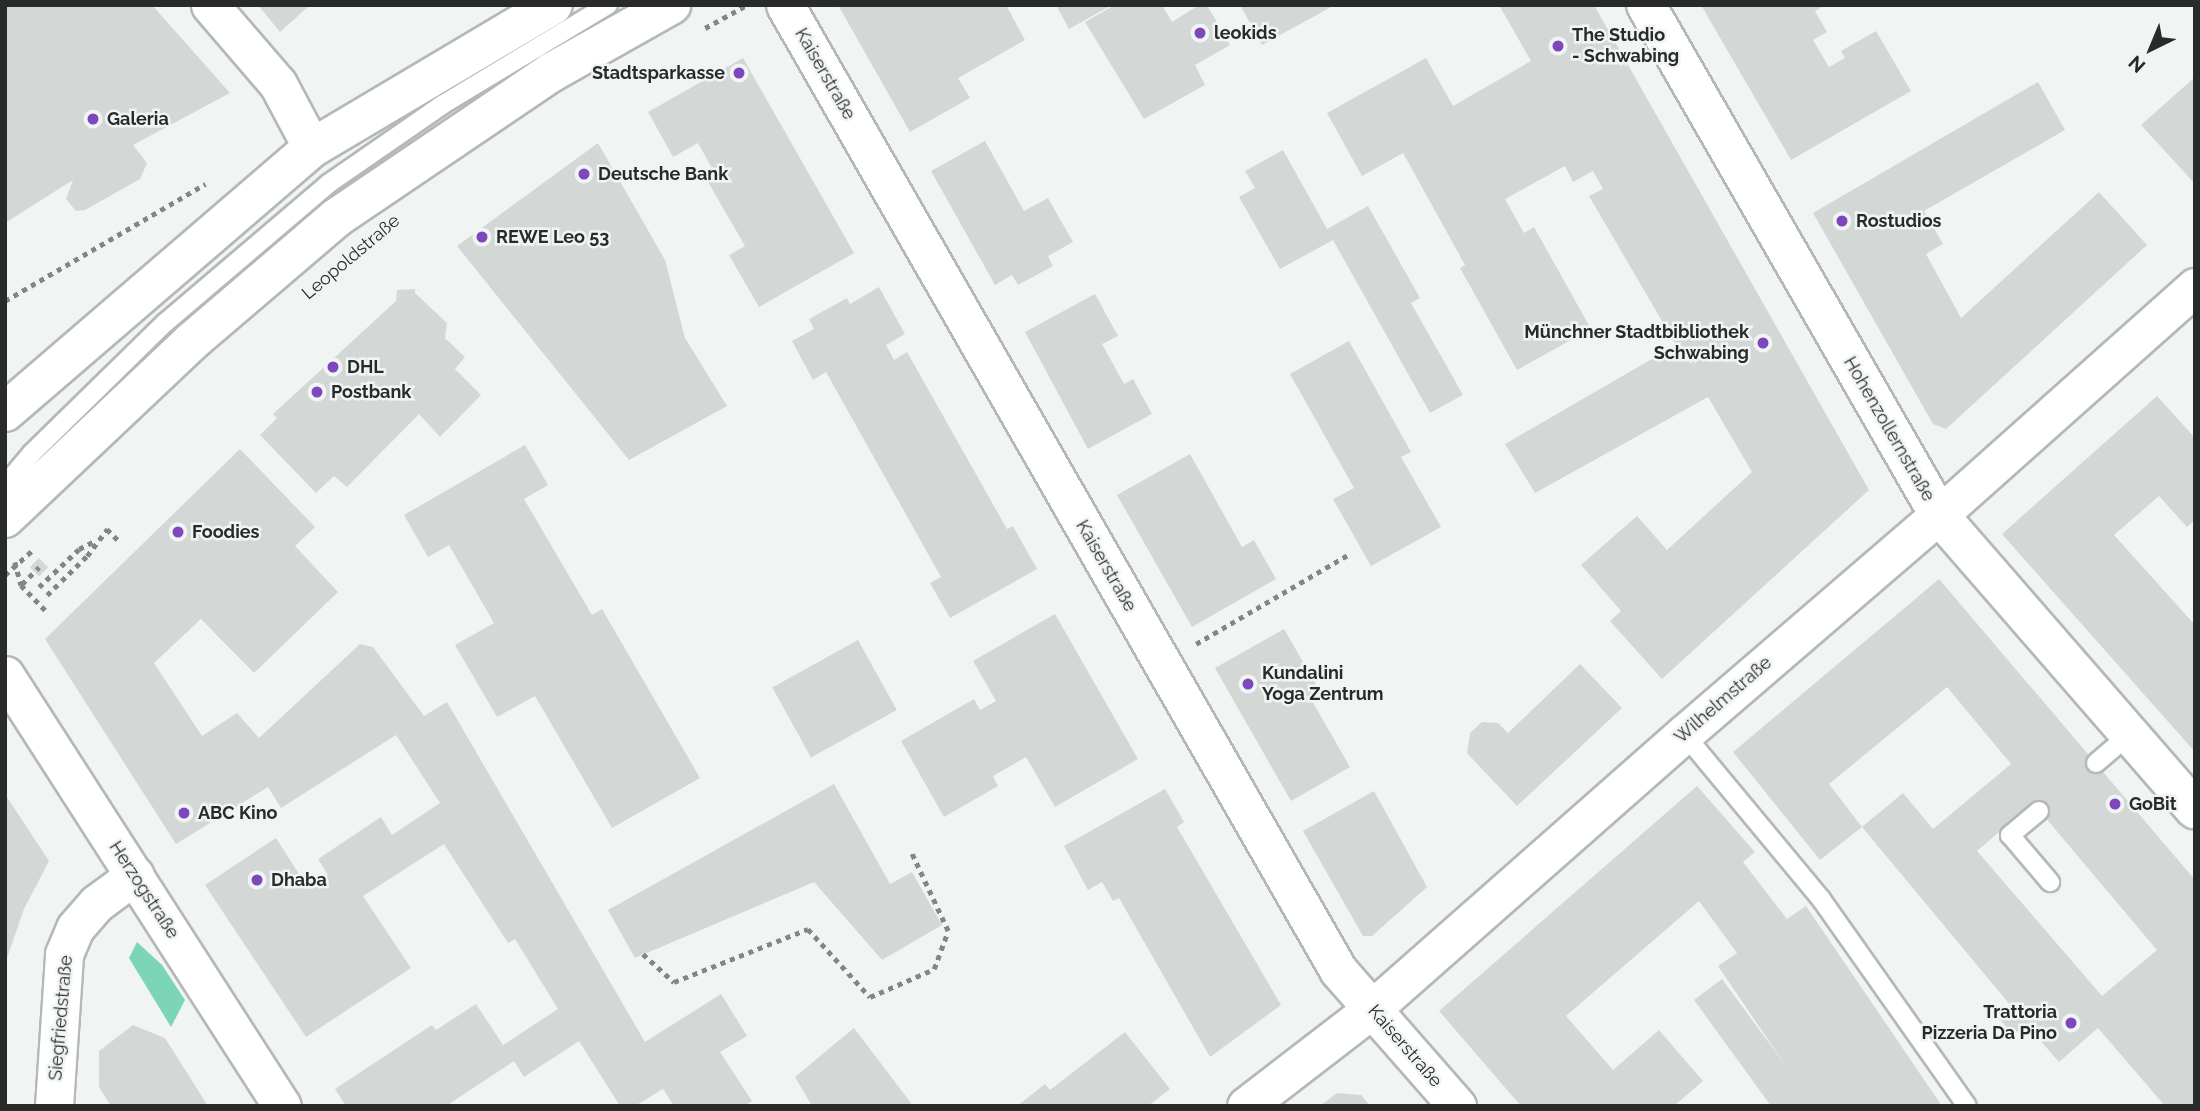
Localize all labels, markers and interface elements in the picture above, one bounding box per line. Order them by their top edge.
north arrow [2116,14,2186,84]
place label: leokids [1214,22,1277,44]
street label: Kaiserstraße [790,24,860,124]
marker: leokids [1192,25,1208,41]
place label: The Studio - Schwabing [1572,25,1679,68]
marker: The Studio - Schwabing [1550,38,1566,54]
text: N [2124,51,2149,77]
place label: Stadtsparkasse [592,62,725,84]
marker: Stadtsparkasse [731,65,747,81]
place label: Galeria [107,108,169,130]
marker: Galeria [85,111,101,127]
place label: Deutsche Bank [598,163,728,185]
marker: Deutsche Bank [576,166,592,182]
street label: Leopoldstraße [298,210,404,304]
place label: Rostudios [1856,210,1941,232]
marker: Rostudios [1834,213,1850,229]
place label: REWE Leo 53 [496,226,609,248]
marker: REWE Leo 53 [474,229,490,245]
place label: Münchner Stadtbibliothek Schwabing [1524,322,1749,364]
marker: Münchner Stadtbibliothek Schwabing [1755,335,1771,351]
street label: Hohenzollernstraße [1839,353,1939,505]
place label: DHL [347,356,384,378]
marker: DHL [325,359,341,375]
place label: Postbank [331,381,411,403]
marker: Postbank [309,384,325,400]
street label: Kaiserstraße [1071,516,1141,616]
place label: Foodies [192,521,259,543]
marker: Foodies [170,524,186,540]
street label: Wilhelmstraße [1670,652,1776,748]
place label: Kundalini Yoga Zentrum [1262,663,1384,706]
marker: Kundalini Yoga Zentrum [1240,676,1256,692]
place label: GoBit [2129,793,2177,815]
marker: GoBit [2107,796,2123,812]
place label: ABC Kino [198,802,277,824]
marker: ABC Kino [176,805,192,821]
street label: Herzogstraße [104,837,184,943]
place label: Dhaba [271,869,327,891]
marker: Dhaba [249,872,265,888]
street label: Siegfriedstraße [45,954,77,1082]
street label: Kaiserstraße [1363,1000,1447,1092]
place label: Trattoria Pizzeria Da Pino [1922,1002,2057,1044]
marker: Trattoria Pizzeria Da Pino [2063,1015,2079,1031]

